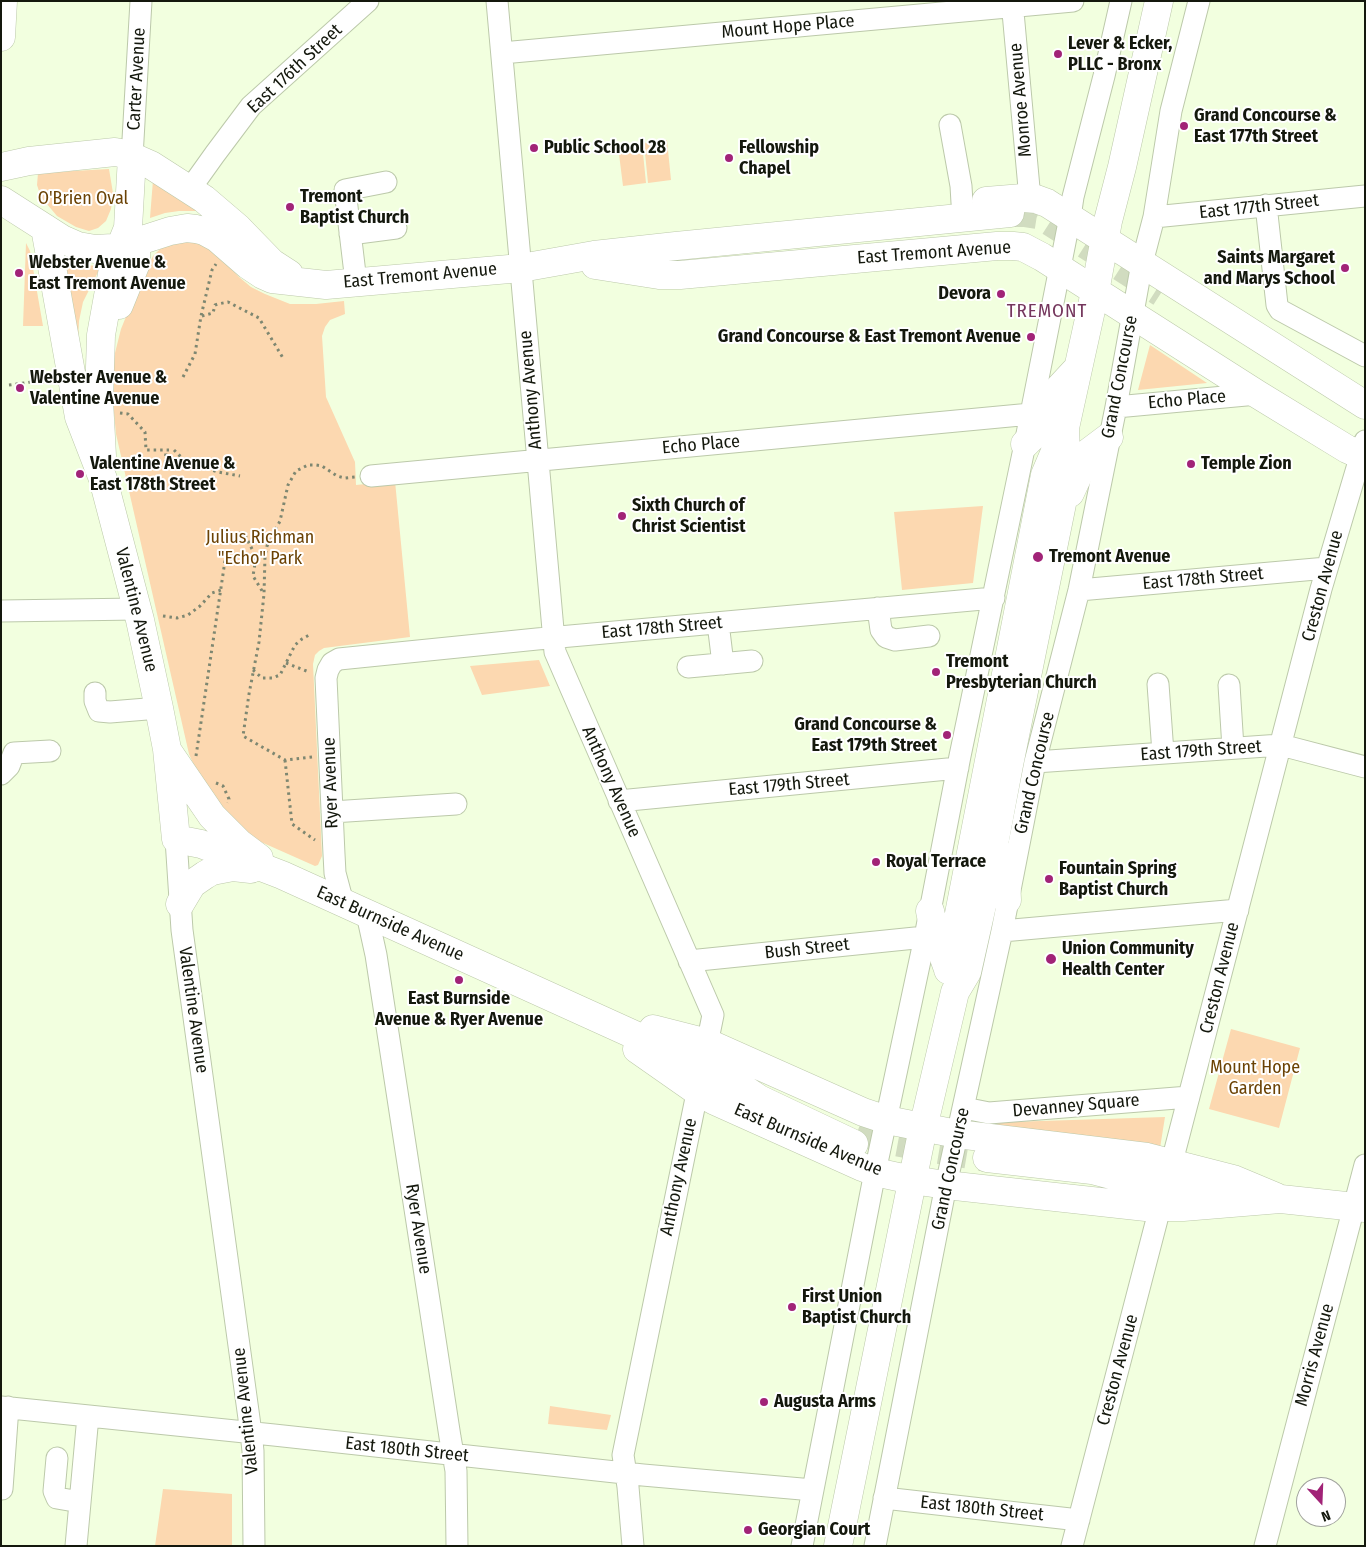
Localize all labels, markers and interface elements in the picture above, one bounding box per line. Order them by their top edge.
street label: Mount Hope Place [721,10,855,44]
street label: East 176th Street [243,20,347,118]
street label: Carter Avenue [124,27,150,131]
place label: Lever & Ecker, PLLC - Bronx [1068,33,1172,76]
street label: Monroe Avenue [1005,42,1037,158]
marker: Lever & Ecker, PLLC - Bronx [1052,48,1064,60]
place label: Grand Concourse & East 177th Street [1194,105,1337,148]
marker: Grand Concourse & East 177th Street [1178,120,1190,132]
place label: Public School 28 [544,137,666,159]
place label: Fellowship Chapel [739,137,819,180]
marker: Public School 28 [528,142,540,154]
marker: Fellowship Chapel [723,152,735,164]
place label: Tremont Baptist Church [300,186,409,228]
park label: O'Brien Oval [38,188,128,210]
street label: East 177th Street [1198,190,1320,224]
marker: Tremont Baptist Church [284,201,296,213]
street label: East Tremont Avenue [856,237,1012,269]
place label: Saints Margaret and Marys School [1204,247,1335,290]
place label: Webster Avenue & East Tremont Avenue [29,252,186,294]
street label: East Tremont Avenue [342,259,498,293]
marker: Saints Margaret and Marys School [1339,262,1351,274]
marker: Webster Avenue & East Tremont Avenue [13,267,25,279]
place label: Devora [938,283,991,305]
marker: Devora [995,288,1007,300]
district label: TREMONT [1006,301,1088,323]
street label: Grand Concourse [1097,314,1143,440]
place label: Grand Concourse & East Tremont Avenue [718,326,1021,348]
street label: Anthony Avenue [515,330,547,450]
marker: Grand Concourse & East Tremont Avenue [1025,331,1037,343]
place label: Webster Avenue & Valentine Avenue [30,367,167,409]
marker: Webster Avenue & Valentine Avenue [14,382,26,394]
street label: Echo Place [1147,386,1227,414]
street label: Echo Place [661,431,741,459]
place label: Valentine Avenue & East 178th Street [90,453,235,496]
place label: Temple Zion [1201,453,1292,475]
marker: Temple Zion [1185,458,1197,470]
marker: Valentine Avenue & East 178th Street [74,468,86,480]
place label: Sixth Church of Christ Scientist [632,495,746,538]
marker: Sixth Church of Christ Scientist [616,510,628,522]
park label: Julius Richman "Echo" Park [206,527,314,570]
street label: Creston Avenue [1298,528,1348,644]
street label: Valentine Avenue [110,546,162,674]
place label: Tremont Avenue [1049,546,1170,568]
marker: Tremont Avenue [1031,550,1045,564]
street label: East 178th Street [1142,563,1264,595]
street label: East 178th Street [601,612,723,644]
place label: Tremont Presbyterian Church [946,651,1097,694]
marker: Tremont Presbyterian Church [930,666,942,678]
street label: Grand Concourse [1010,710,1060,836]
place label: Grand Concourse & East 179th Street [794,714,937,756]
street label: Anthony Avenue [577,723,645,841]
marker: Grand Concourse & East 179th Street [941,729,953,741]
street label: East 179th Street [1140,736,1262,766]
street label: Ryer Avenue [319,737,343,829]
street label: East 179th Street [728,769,850,801]
place label: Royal Terrace [886,851,986,873]
marker: Royal Terrace [870,856,882,868]
place label: Fountain Spring Baptist Church [1059,858,1176,901]
marker: Fountain Spring Baptist Church [1043,873,1055,885]
street label: East Burnside Avenue [313,882,467,966]
street label: Creston Avenue [1196,920,1244,1036]
street label: Bush Street [764,934,850,964]
place label: Union Community Health Center [1062,938,1194,981]
street label: Valentine Avenue [173,945,213,1075]
marker: Union Community Health Center [1044,952,1058,966]
marker: East Burnside Avenue & Ryer Avenue [453,974,465,986]
place label: East Burnside Avenue & Ryer Avenue [375,988,543,1030]
park label: Mount Hope Garden [1210,1057,1300,1100]
street label: Devanney Square [1012,1090,1140,1122]
street label: East Burnside Avenue [731,1099,885,1181]
street label: Grand Concourse [927,1106,975,1232]
street label: Anthony Avenue [656,1116,702,1238]
street label: Ryer Avenue [400,1182,436,1276]
place label: First Union Baptist Church [802,1286,911,1328]
marker: First Union Baptist Church [786,1301,798,1313]
street label: Morris Avenue [1291,1301,1339,1409]
street label: Creston Avenue [1093,1312,1143,1428]
street label: Valentine Avenue [229,1347,263,1475]
place label: Augusta Arms [774,1391,876,1413]
marker: Augusta Arms [758,1396,770,1408]
street label: East 180th Street [344,1433,470,1467]
north arrow [1296,1477,1346,1527]
street label: East 180th Street [919,1492,1045,1526]
text: N [1319,1506,1333,1525]
place label: Georgian Court [758,1519,870,1541]
marker: Georgian Court [742,1524,754,1536]

